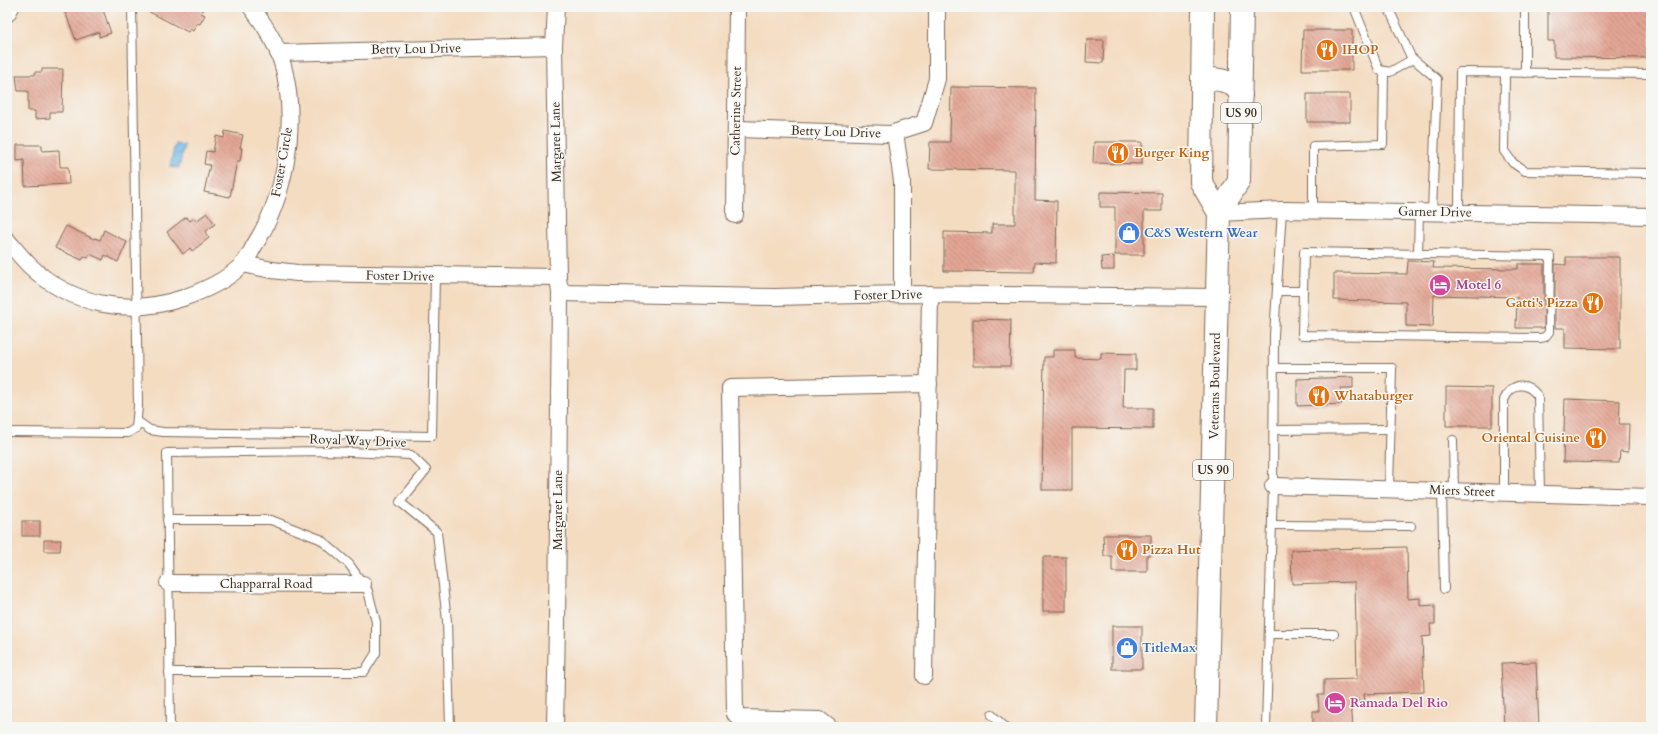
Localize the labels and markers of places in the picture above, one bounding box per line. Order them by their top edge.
restaurant icon: IHOP [1314,37,1340,63]
place label: IHOP [1342,41,1378,59]
restaurant icon: Burger King [1105,140,1131,166]
place label: Burger King [1134,144,1209,162]
shop icon: C&S Western Wear [1116,220,1142,246]
place label: C&S Western Wear [1144,224,1258,242]
hotel icon: Motel 6 [1427,272,1453,298]
place label: Motel 6 [1456,276,1502,294]
restaurant icon: Gatti's Pizza [1580,290,1606,316]
place label: Gatti's Pizza [1505,294,1579,312]
restaurant icon: Whataburger [1306,383,1332,409]
place label: Whataburger [1333,387,1414,405]
restaurant icon: Oriental Cuisine [1583,425,1609,451]
place label: Oriental Cuisine [1482,429,1580,447]
restaurant icon: Pizza Hut [1114,537,1140,563]
place label: Pizza Hut [1142,541,1201,559]
shop icon: TitleMax [1114,635,1140,661]
place label: TitleMax [1142,639,1196,657]
hotel icon: Ramada Del Rio [1322,690,1348,716]
place label: Ramada Del Rio [1350,694,1448,712]

